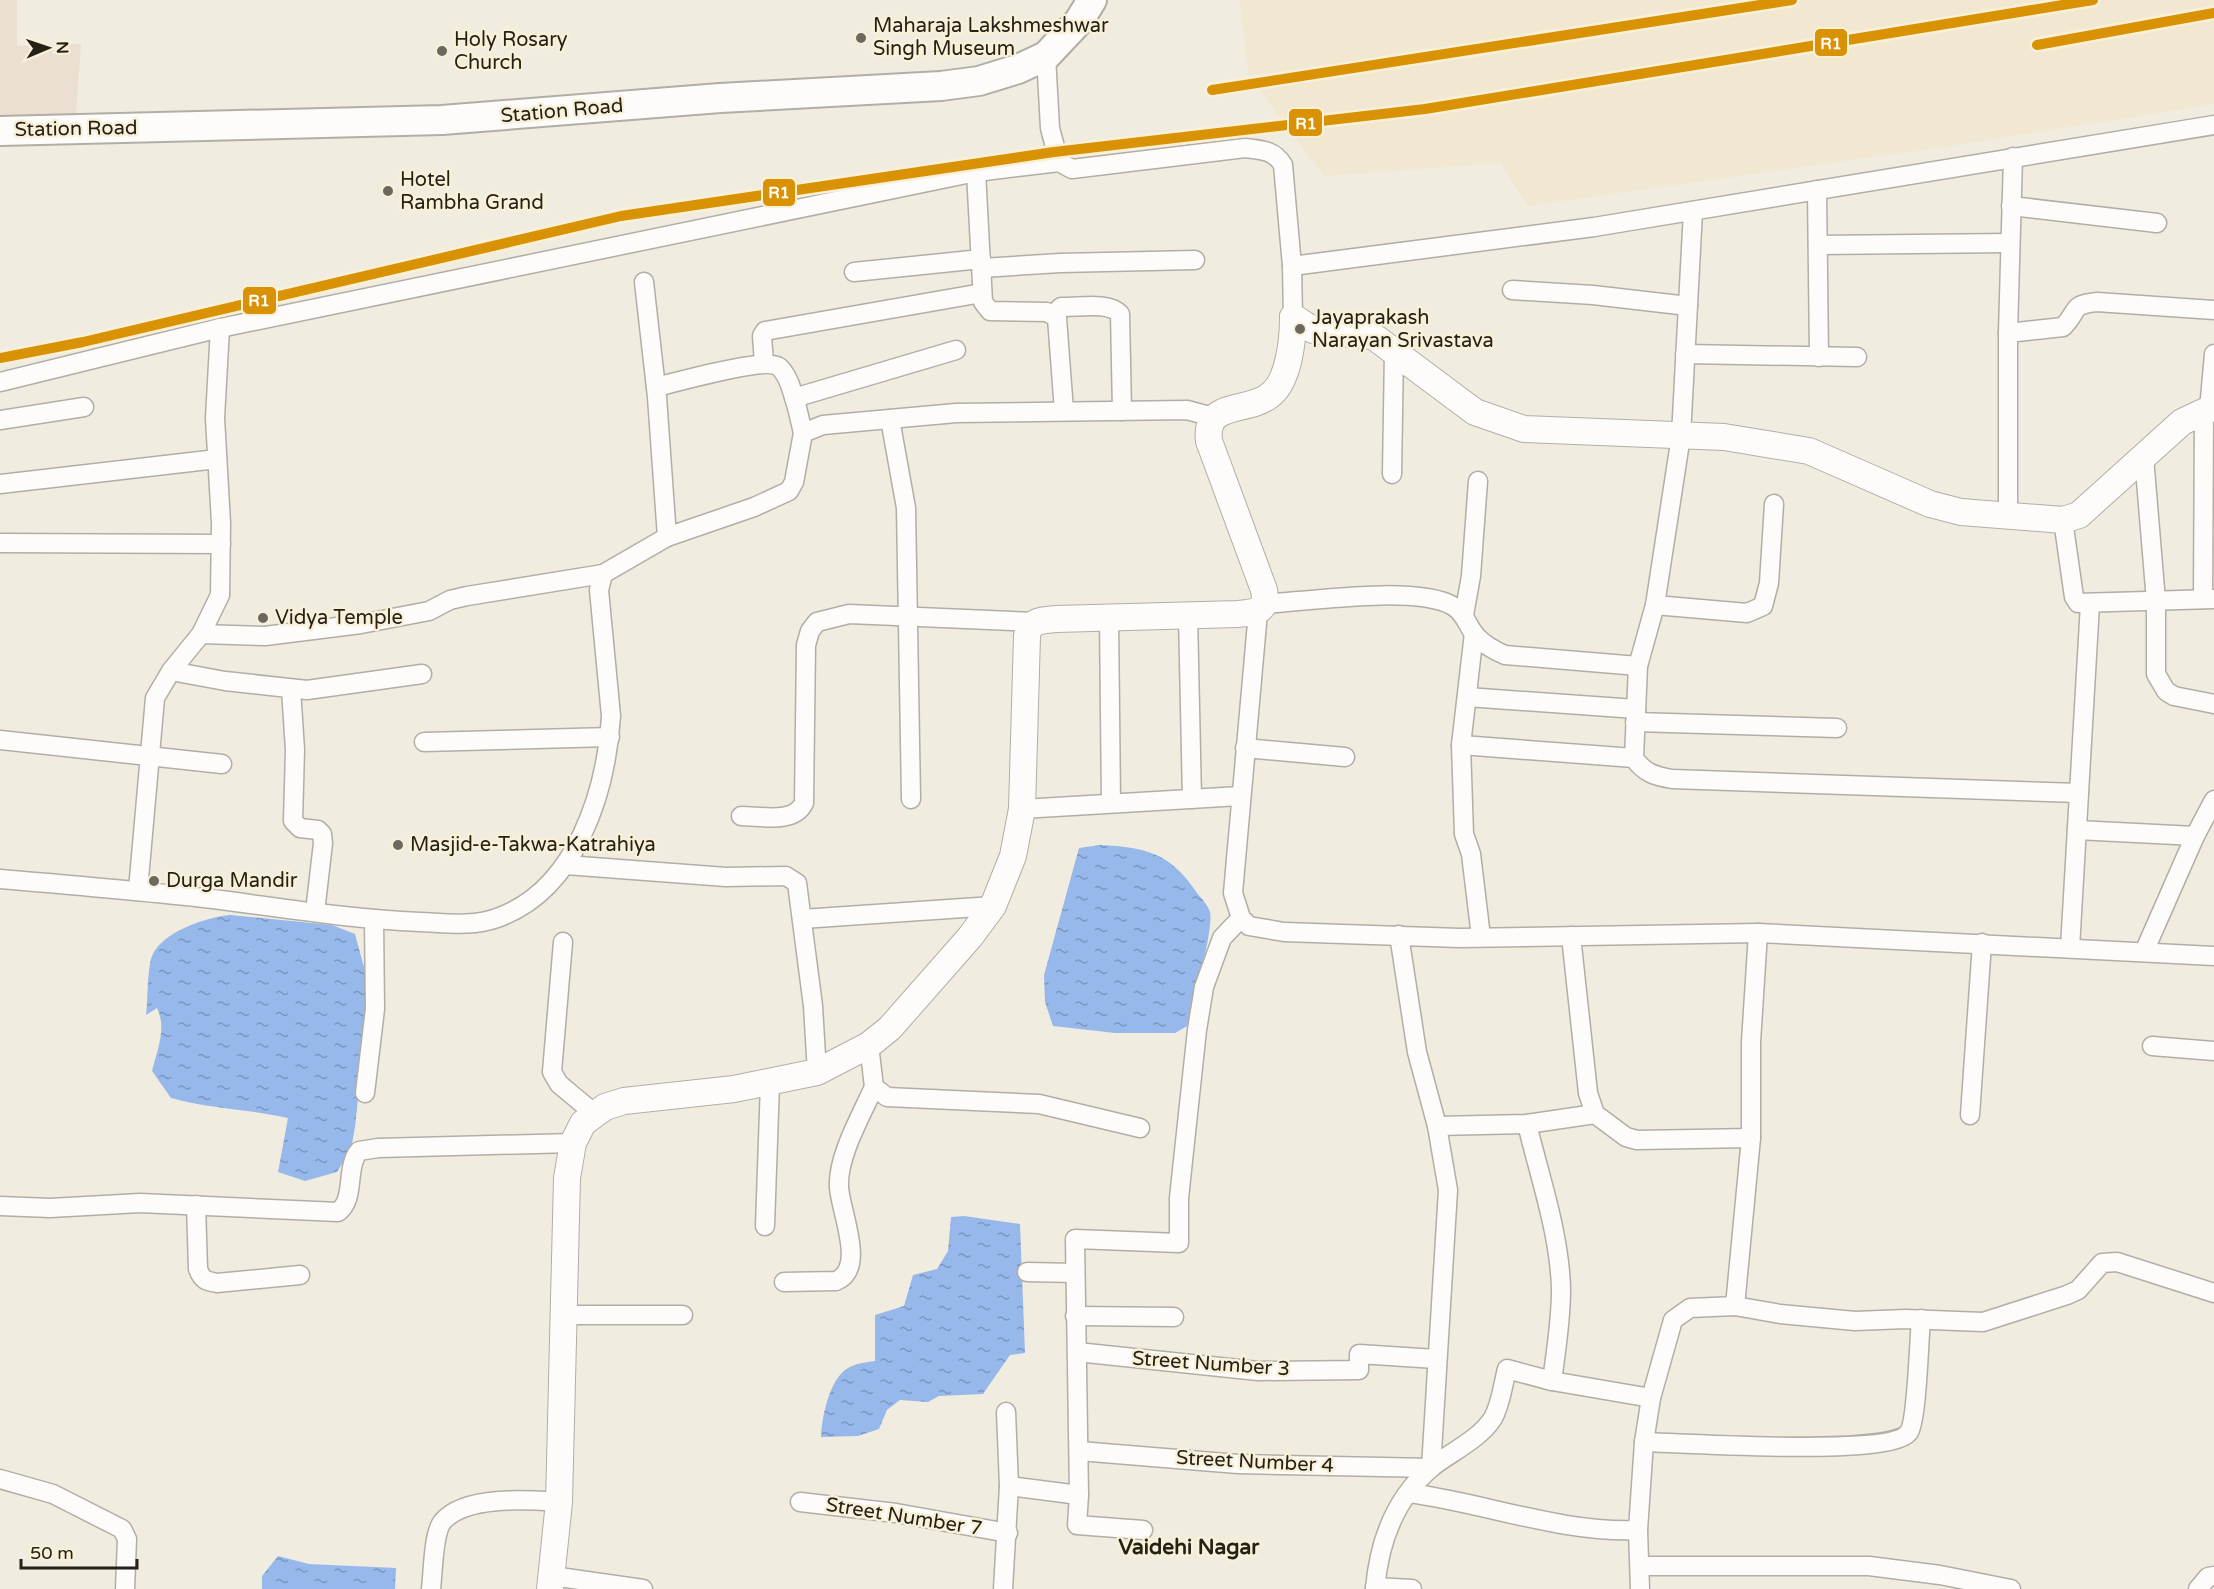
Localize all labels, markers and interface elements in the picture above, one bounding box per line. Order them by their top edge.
place label: Maharaja Lakshmeshwar Singh Museum [873,14,1109,61]
north arrow [18,18,78,78]
place label: Holy Rosary Church [454,28,568,75]
line badge: R1 [1814,28,1848,57]
marker: Maharaja Lakshmeshwar Singh Museum [854,31,868,45]
text: R1 [1820,34,1842,54]
text: N [52,41,72,54]
marker: Holy Rosary Church [435,44,449,58]
street label: Station Road [500,94,624,128]
line badge: R1 [1288,108,1323,137]
text: R1 [1295,114,1317,134]
street label: Station Road [14,116,138,142]
place label: Hotel Rambha Grand [400,168,544,215]
line badge: R1 [762,178,796,207]
text: R1 [768,183,790,203]
marker: Hotel Rambha Grand [381,184,395,198]
line badge: R1 [242,286,277,315]
text: R1 [248,291,270,311]
place label: Jayaprakash Narayan Srivastava [1312,306,1494,353]
marker: Jayaprakash Narayan Srivastava [1293,322,1307,336]
place label: Vidya Temple [275,606,403,630]
marker: Vidya Temple [256,611,270,625]
place label: Masjid-e-Takwa-Katrahiya [410,833,656,857]
marker: Masjid-e-Takwa-Katrahiya [391,838,405,852]
place label: Durga Mandir [166,869,298,893]
marker: Durga Mandir [147,874,161,888]
street label: Street Number 3 [1131,1347,1291,1381]
street label: Street Number 4 [1175,1446,1335,1478]
street label: Street Number 7 [824,1493,984,1541]
scale bar [21,1532,136,1570]
district label: Vaidehi Nagar [1119,1535,1260,1560]
text: 50 m [30,1542,74,1564]

